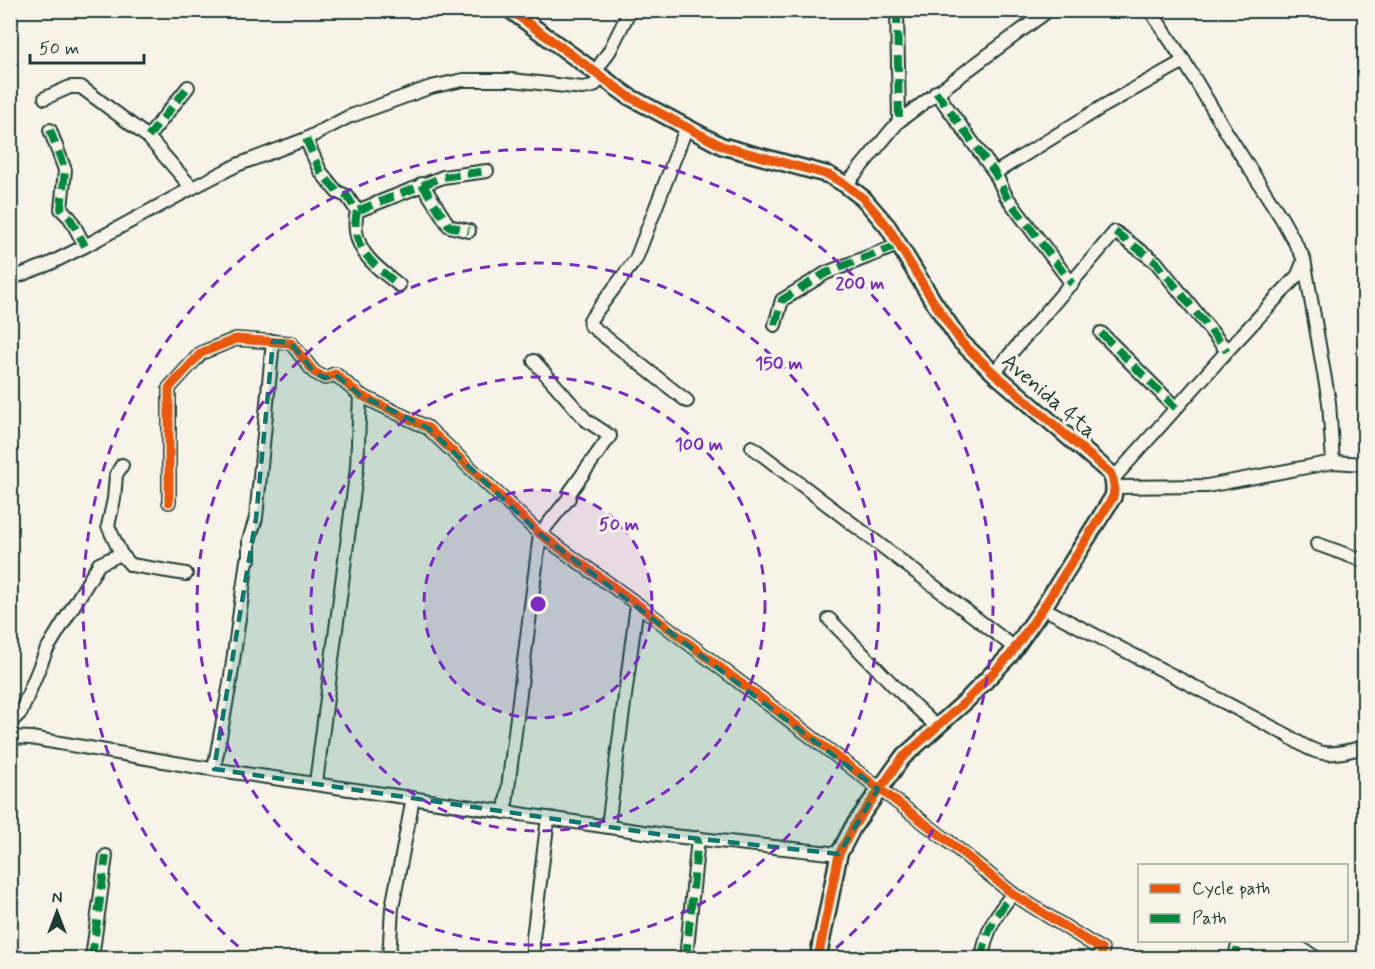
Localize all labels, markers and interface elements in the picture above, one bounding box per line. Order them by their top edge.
scale bar [30,27,144,65]
text: 50 m [39,37,79,61]
text: 200 m [835,272,885,296]
street label: Avenida 4ta [996,348,1102,445]
text: 150 m [755,352,803,376]
text: 100 m [675,433,723,457]
text: 50 m [599,513,639,537]
centre of rings [528,594,548,614]
legend [1138,864,1348,942]
text: Cycle path [1192,877,1270,901]
north arrow [27,882,87,942]
text: N [52,888,62,909]
text: Path [1192,907,1227,931]

